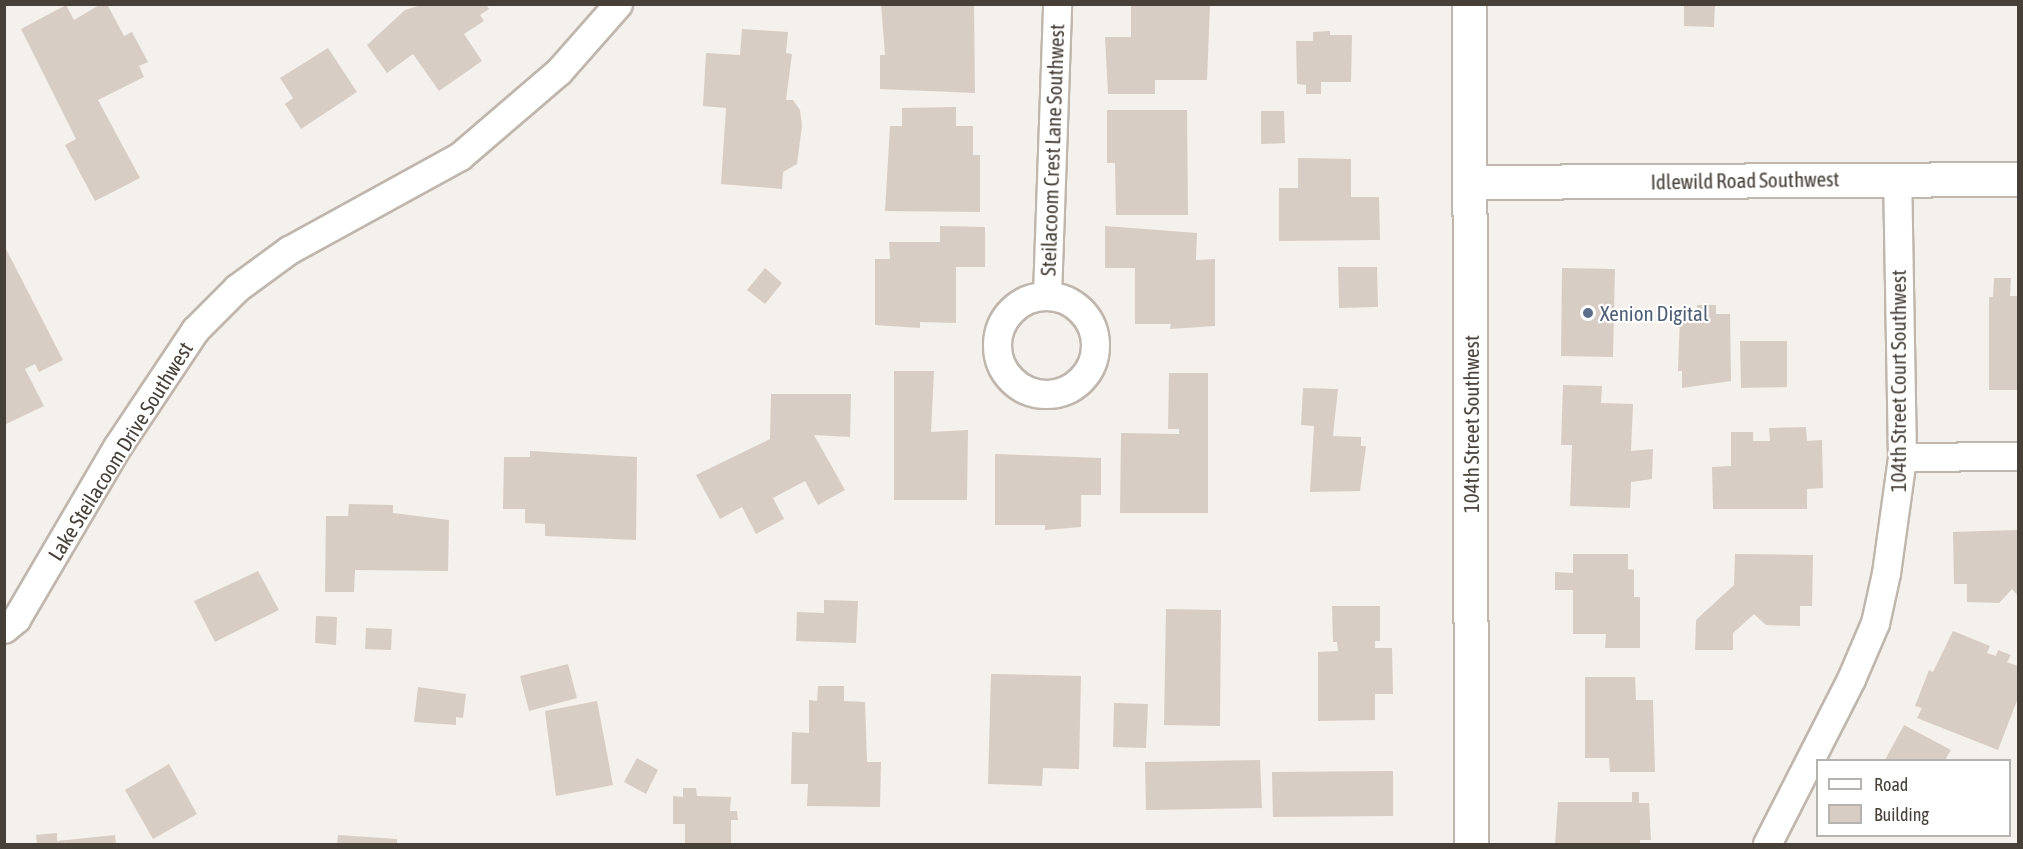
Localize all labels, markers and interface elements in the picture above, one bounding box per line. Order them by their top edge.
street label: Steilacoom Crest Lane Southwest [1035,24,1069,276]
street label: Idlewild Road Southwest [1650,166,1840,194]
street label: 104th Street Court Southwest [1885,270,1911,492]
place label: Xenion Digital [1600,300,1708,326]
marker: Xenion Digital [1581,306,1595,320]
street label: 104th Street Southwest [1458,335,1484,513]
street label: Lake Steilacoom Drive Southwest [42,337,198,565]
legend [1816,759,2011,837]
text: Road [1874,774,1908,795]
text: Building [1874,804,1929,825]

